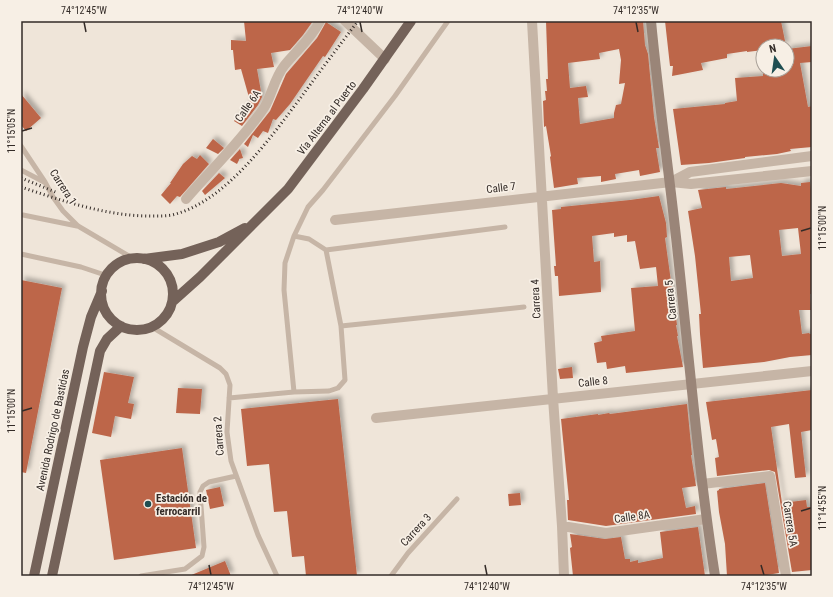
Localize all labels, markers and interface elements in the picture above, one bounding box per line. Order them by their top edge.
text: 74°12'45"W [61,5,107,16]
text: 74°12'40"W [337,5,383,16]
text: 74°12'35"W [613,5,659,16]
north arrow [755,38,795,78]
text: N [768,42,778,56]
street label: Vía Alterna al Puerto [295,78,359,158]
street label: Calle 6A [232,87,264,124]
text: 11°15'05"N [6,109,17,153]
street label: Carrera 1 [47,167,79,207]
street label: Calle 7 [485,180,517,196]
text: 11°15'00"N [817,206,828,250]
street label: Carrera 4 [528,278,544,319]
street label: Carrera 5 [662,280,680,320]
street label: Avenida Rodrigo de Bastidas [34,368,72,492]
street label: Calle 8 [578,374,608,390]
text: 11°15'00"N [6,389,17,433]
street label: Carrera 2 [211,416,227,456]
text: 11°14'55"N [817,486,828,530]
place label: Estación de ferrocarril [156,492,207,518]
marker: Estación de ferrocarril [143,499,153,509]
street label: Carrera 5A [780,500,800,548]
street label: Calle 8A [613,508,651,526]
street label: Carrera 3 [398,511,434,549]
text: 74°12'45"W [188,581,234,592]
text: 74°12'40"W [464,581,510,592]
text: 74°12'35"W [741,581,787,592]

